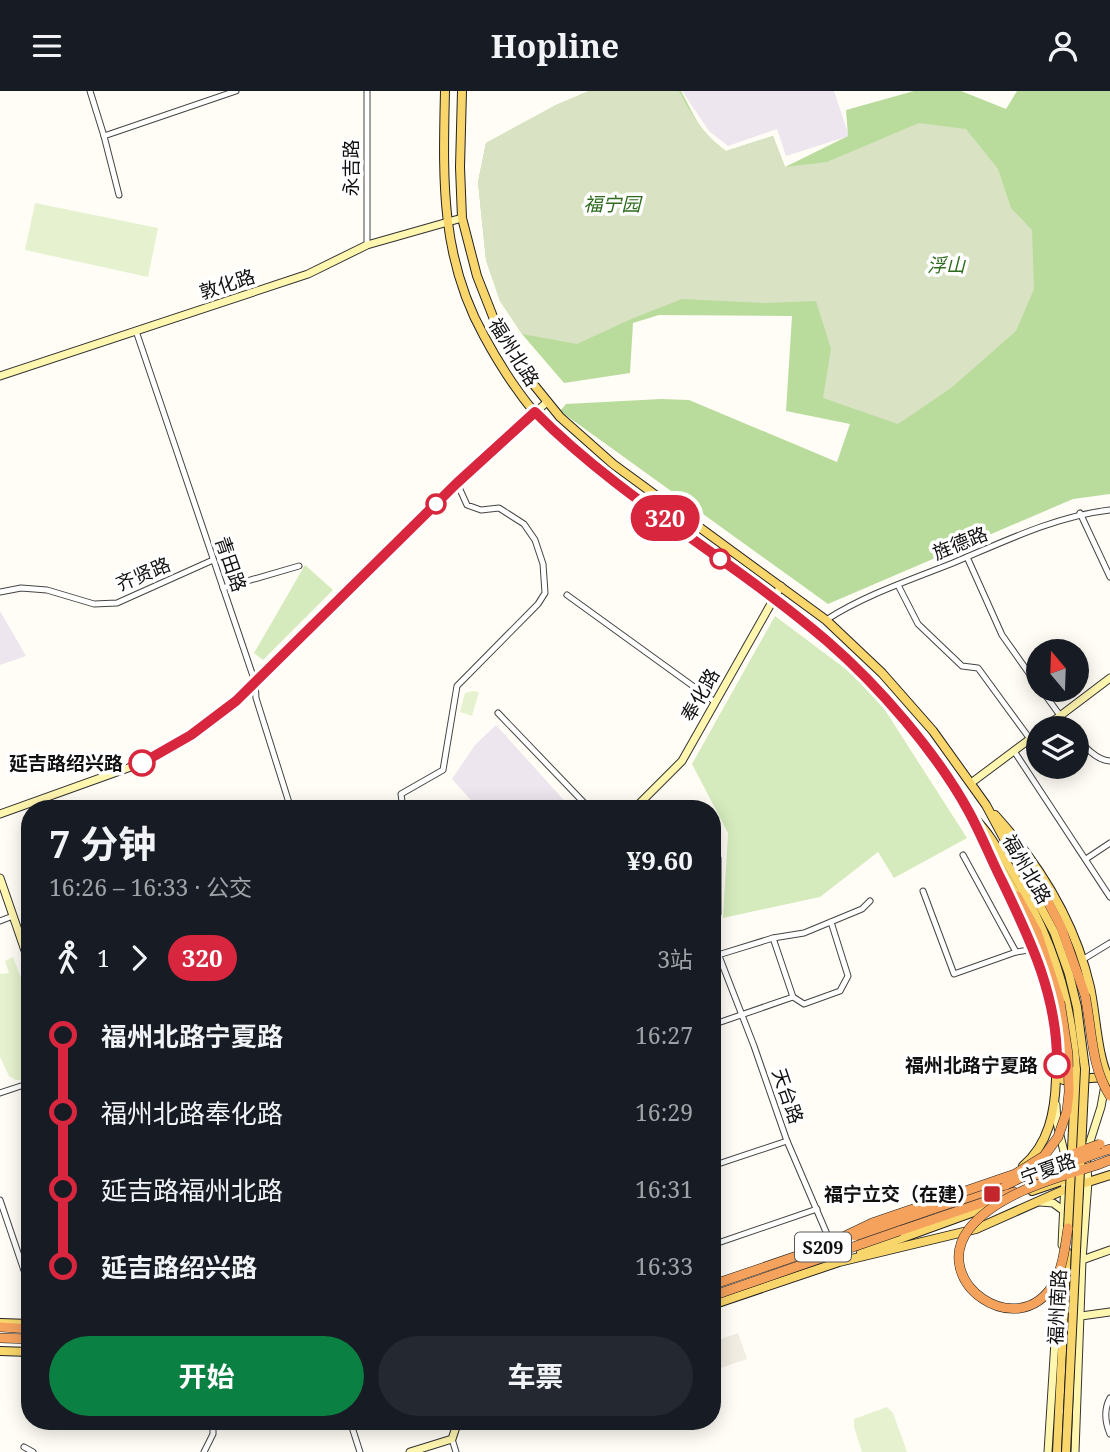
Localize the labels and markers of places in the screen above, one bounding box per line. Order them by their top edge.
unlabelled marker [426,494,446,514]
unlabelled marker [710,549,730,569]
place label: 延吉路绍兴路 [9,750,123,776]
marker: 延吉路绍兴路 [129,750,155,776]
place label: 福州北路宁夏路 [905,1052,1038,1078]
marker: 福州北路宁夏路 [1044,1052,1070,1078]
place label: 福宁立交（在建） [824,1181,976,1207]
marker: 福宁立交（在建） [982,1184,1002,1204]

